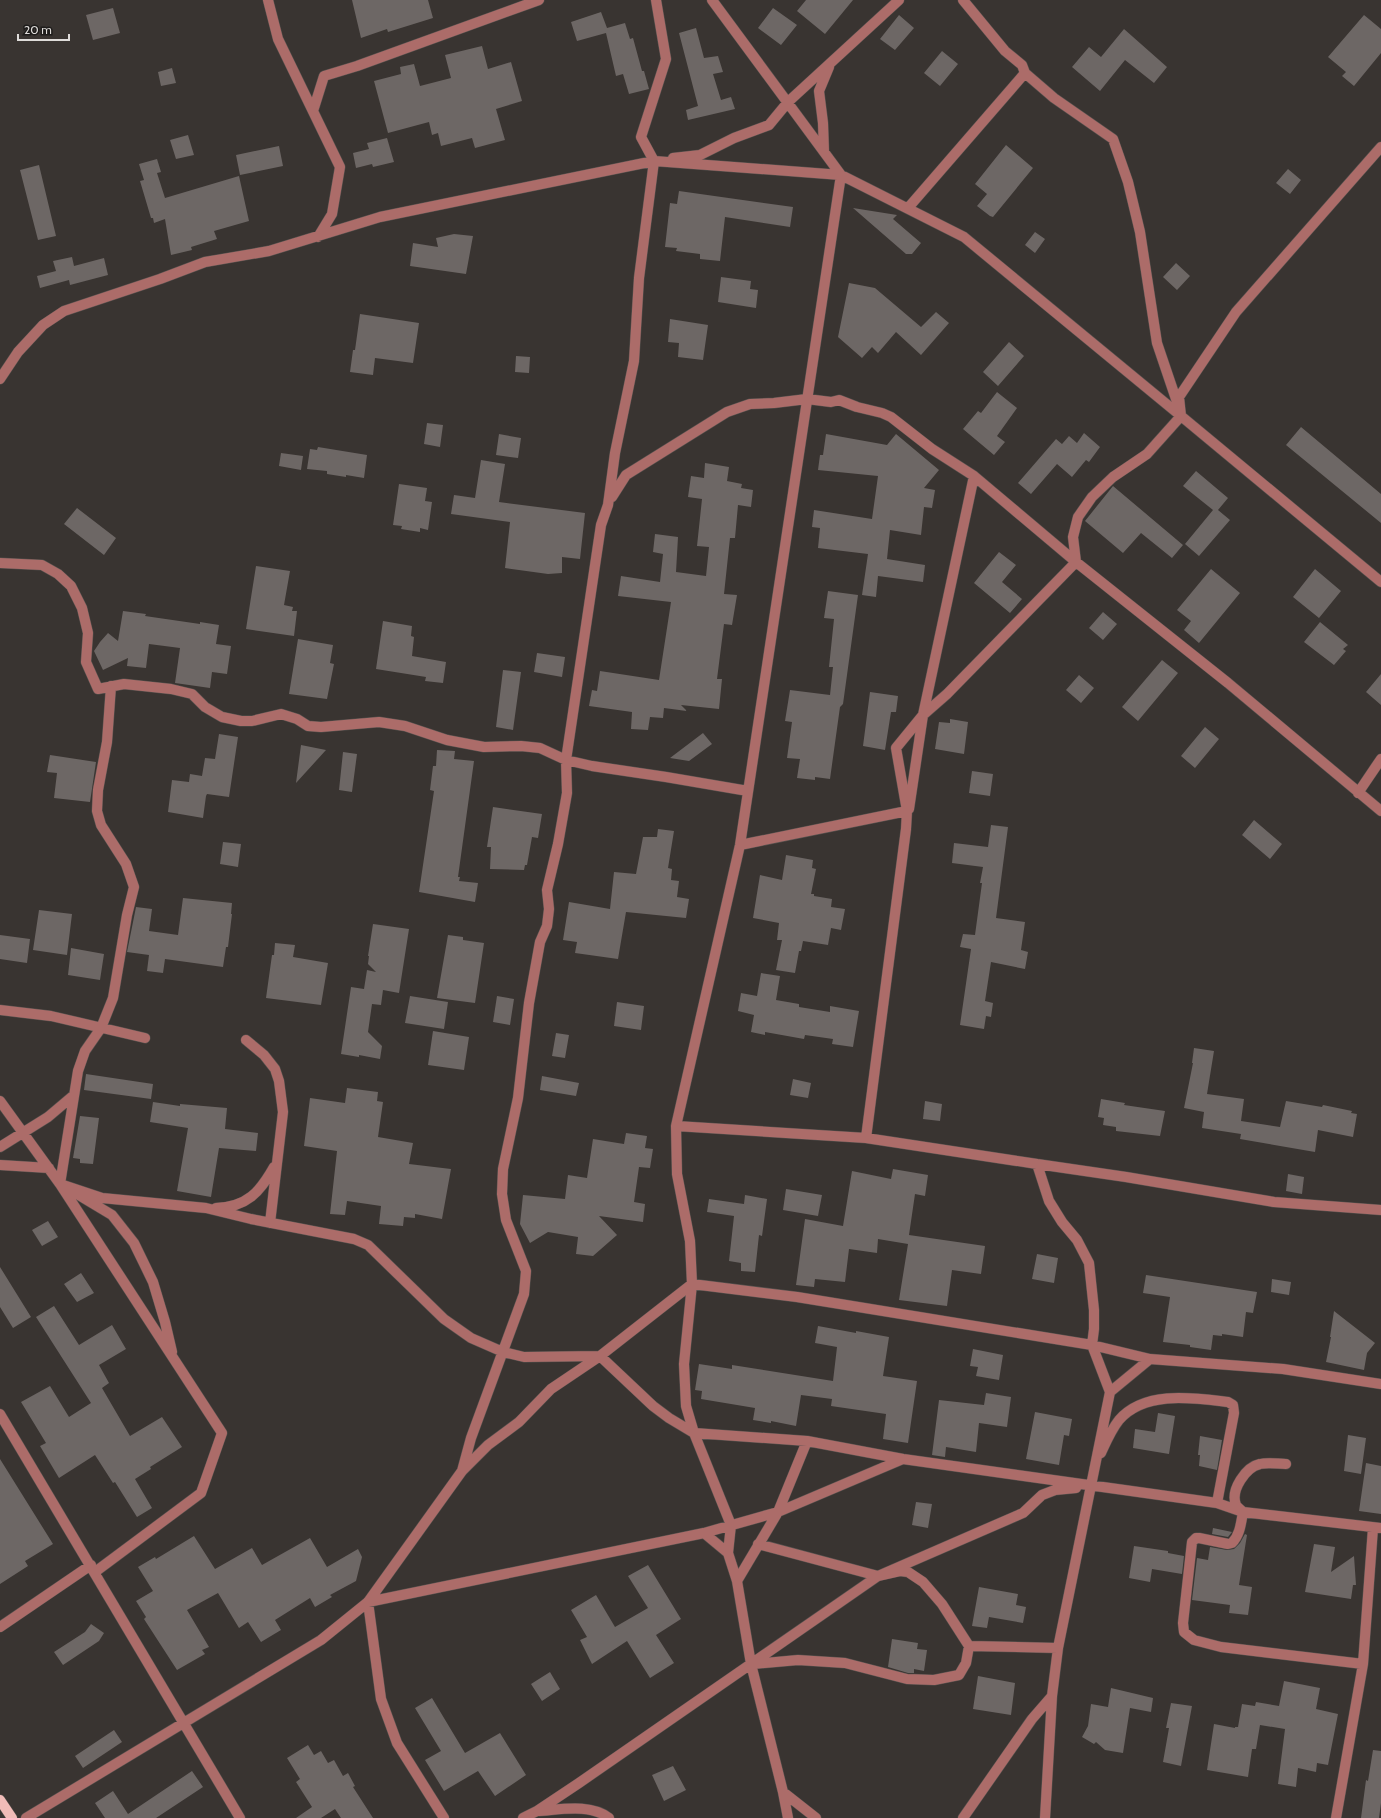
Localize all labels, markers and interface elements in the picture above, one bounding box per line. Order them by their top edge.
scale bar [18,16,69,42]
text: 20 m [24,22,52,37]

